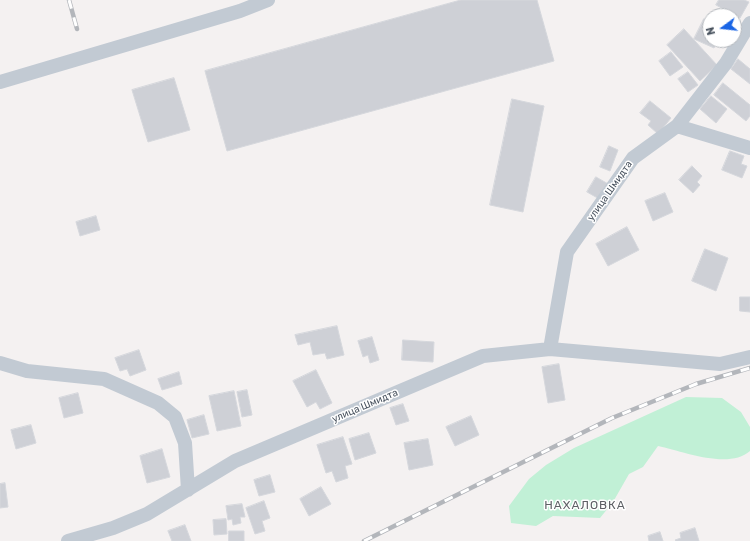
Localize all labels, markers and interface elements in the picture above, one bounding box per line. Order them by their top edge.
north arrow [702,8,742,48]
text: N [704,25,718,36]
street label: улица Шмидта [585,159,635,223]
street label: улица Шмидта [330,387,400,425]
district label: НАХАЛОВКА [544,499,626,513]

